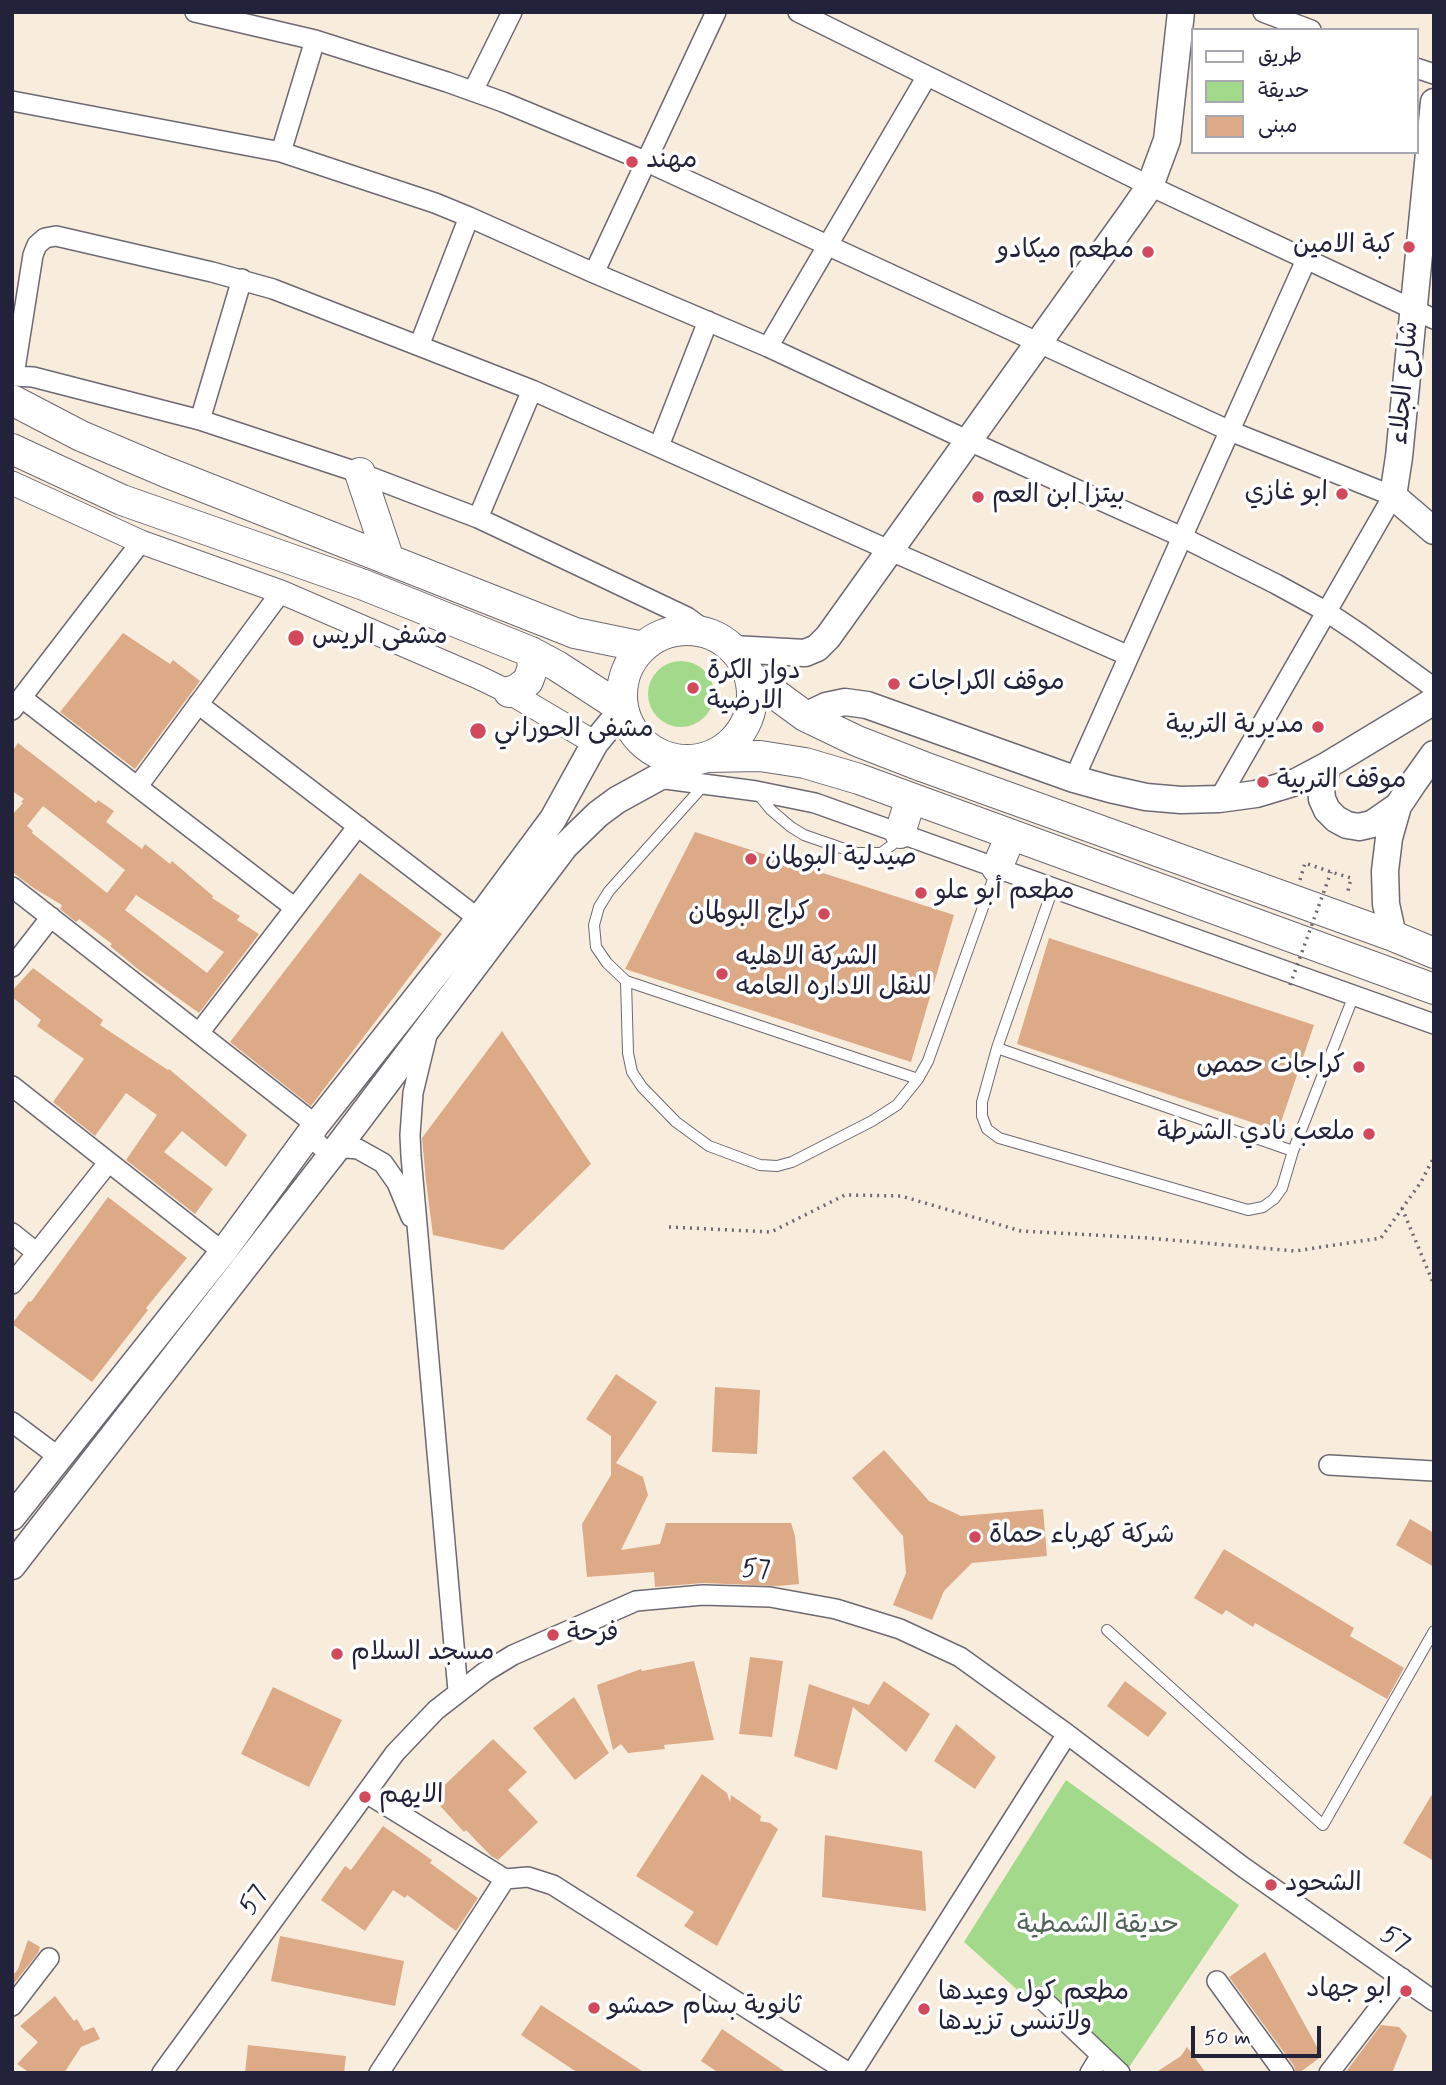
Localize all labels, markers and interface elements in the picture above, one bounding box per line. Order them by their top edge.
legend [1190,28,1418,154]
text: طريق [1258,42,1302,70]
text: حديقة [1258,77,1309,105]
text: مبنى [1258,112,1297,140]
place label: مهند [646,146,697,178]
marker: مهند [624,154,640,170]
place label: كبة الامين [1293,231,1395,263]
place label: مطعم ميكادو [997,236,1134,268]
marker: كبة الامين [1401,239,1417,255]
marker: مطعم ميكادو [1140,244,1156,260]
street label: شارع الجلاء [1385,320,1427,446]
place label: ابو غازي [1245,478,1328,510]
place label: بيتزا ابن العم [992,481,1125,513]
marker: ابو غازي [1334,486,1350,502]
marker: بيتزا ابن العم [970,489,986,505]
place label: مشفى الريس [312,622,448,654]
marker: مشفى الريس [286,628,306,648]
place label: دوار الكرة الارضية [707,657,801,718]
place label: موقف الكراجات [908,668,1065,700]
marker: موقف الكراجات [886,676,902,692]
marker: دوار الكرة الارضية [685,680,701,696]
place label: مديرية التربية [1166,711,1304,743]
place label: مشفى الحوراني [494,715,654,747]
marker: مديرية التربية [1310,719,1326,735]
marker: مشفى الحوراني [468,721,488,741]
place label: موقف التربية [1277,766,1406,798]
marker: موقف التربية [1255,774,1271,790]
place label: صيدلية البولمان [765,843,917,875]
marker: صيدلية البولمان [743,851,759,867]
place label: مطعم أبو علو [935,877,1074,909]
marker: مطعم أبو علو [913,885,929,901]
place label: كراج البولمان [688,898,810,930]
marker: كراج البولمان [816,906,832,922]
place label: الشركة الاهليه للنقل الاداره العامه [736,943,932,1004]
marker: الشركة الاهليه للنقل الاداره العامه [714,966,730,982]
place label: كراجات حمص [1196,1051,1345,1083]
marker: كراجات حمص [1351,1059,1367,1075]
place label: ملعب نادي الشرطة [1157,1118,1355,1150]
marker: ملعب نادي الشرطة [1361,1126,1377,1142]
place label: شركة كهرباء حماة [989,1521,1175,1553]
marker: شركة كهرباء حماة [967,1529,983,1545]
street label: 57 [741,1554,771,1588]
place label: فرحة [567,1619,619,1651]
marker: فرحة [545,1627,561,1643]
place label: مسجد السلام [351,1638,494,1670]
marker: مسجد السلام [329,1646,345,1662]
place label: الايهم [379,1781,443,1813]
marker: الايهم [357,1789,373,1805]
place label: الشحود [1285,1869,1362,1901]
marker: الشحود [1263,1877,1279,1893]
street label: 57 [234,1880,276,1922]
park label: حديقة الشمطية [1017,1911,1179,1943]
street label: 57 [1373,1920,1415,1962]
place label: ابو جهاد [1306,1975,1392,2007]
place label: مطعم كول وعيدها ولاتنسى تزيدها [938,1978,1129,2039]
marker: ابو جهاد [1398,1983,1414,1999]
place label: ثانوية بسام حمشو [608,1992,801,2024]
marker: ثانوية بسام حمشو [586,2000,602,2016]
marker: مطعم كول وعيدها ولاتنسى تزيدها [916,2001,932,2017]
scale bar [1194,2011,1324,2056]
text: 50 m [1204,2024,1251,2052]

